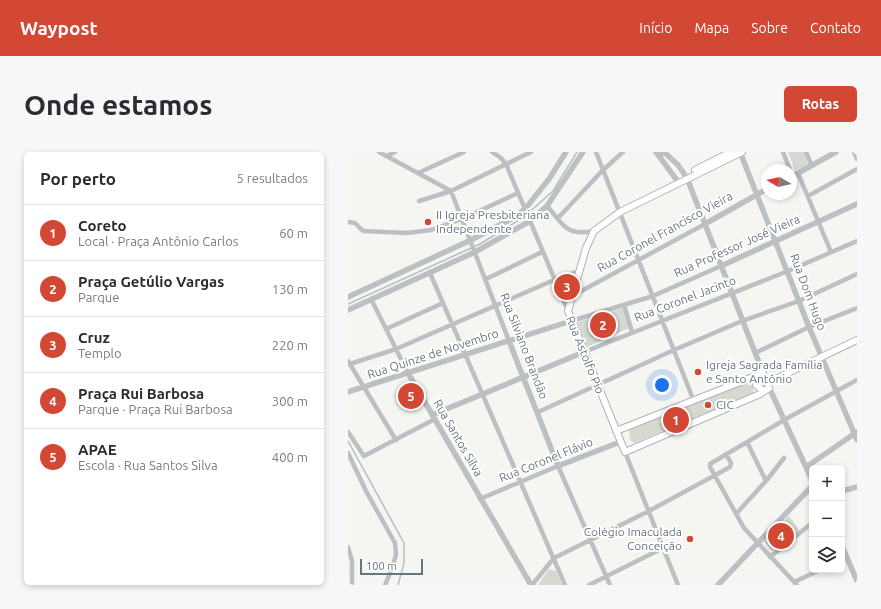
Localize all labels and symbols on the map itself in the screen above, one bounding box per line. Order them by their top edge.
north arrow [761,164,797,200]
street label: Rua Coronel Francisco Vieira [595,189,735,274]
place label: II Igreja Presbiteriana Independente [436,208,549,235]
street label: Rua Professor José Vieira [672,212,802,279]
marker: II Igreja Presbiteriana Independente [423,217,433,227]
street label: Rua Dom Hugo [788,252,829,332]
pin: 3 [554,272,580,302]
street label: Rua Coronel Jacinto [632,273,737,324]
street label: Rua Silviano Brandão [498,291,551,401]
pin: 2 [590,310,616,340]
street label: Rua Astolfo Pio [564,314,607,396]
street label: Rua Quinze de Novembro [366,326,500,381]
place label: Igreja Sagrada Família e Santo Antônio [706,358,823,385]
marker: Igreja Sagrada Família e Santo Antônio [693,367,703,377]
your location [652,375,672,395]
pin: 5 [398,381,424,411]
street label: Rua Santos Silva [431,397,486,478]
place label: CIC [716,398,734,411]
marker: CIC [703,400,713,410]
pin: 1 [663,405,689,435]
street label: Rua Coronel Flávio [497,435,595,484]
pin: 4 [768,521,794,551]
place label: Colégio Imaculada Conceição [584,525,682,552]
marker: Colégio Imaculada Conceição [685,534,695,544]
scale bar [360,557,423,576]

